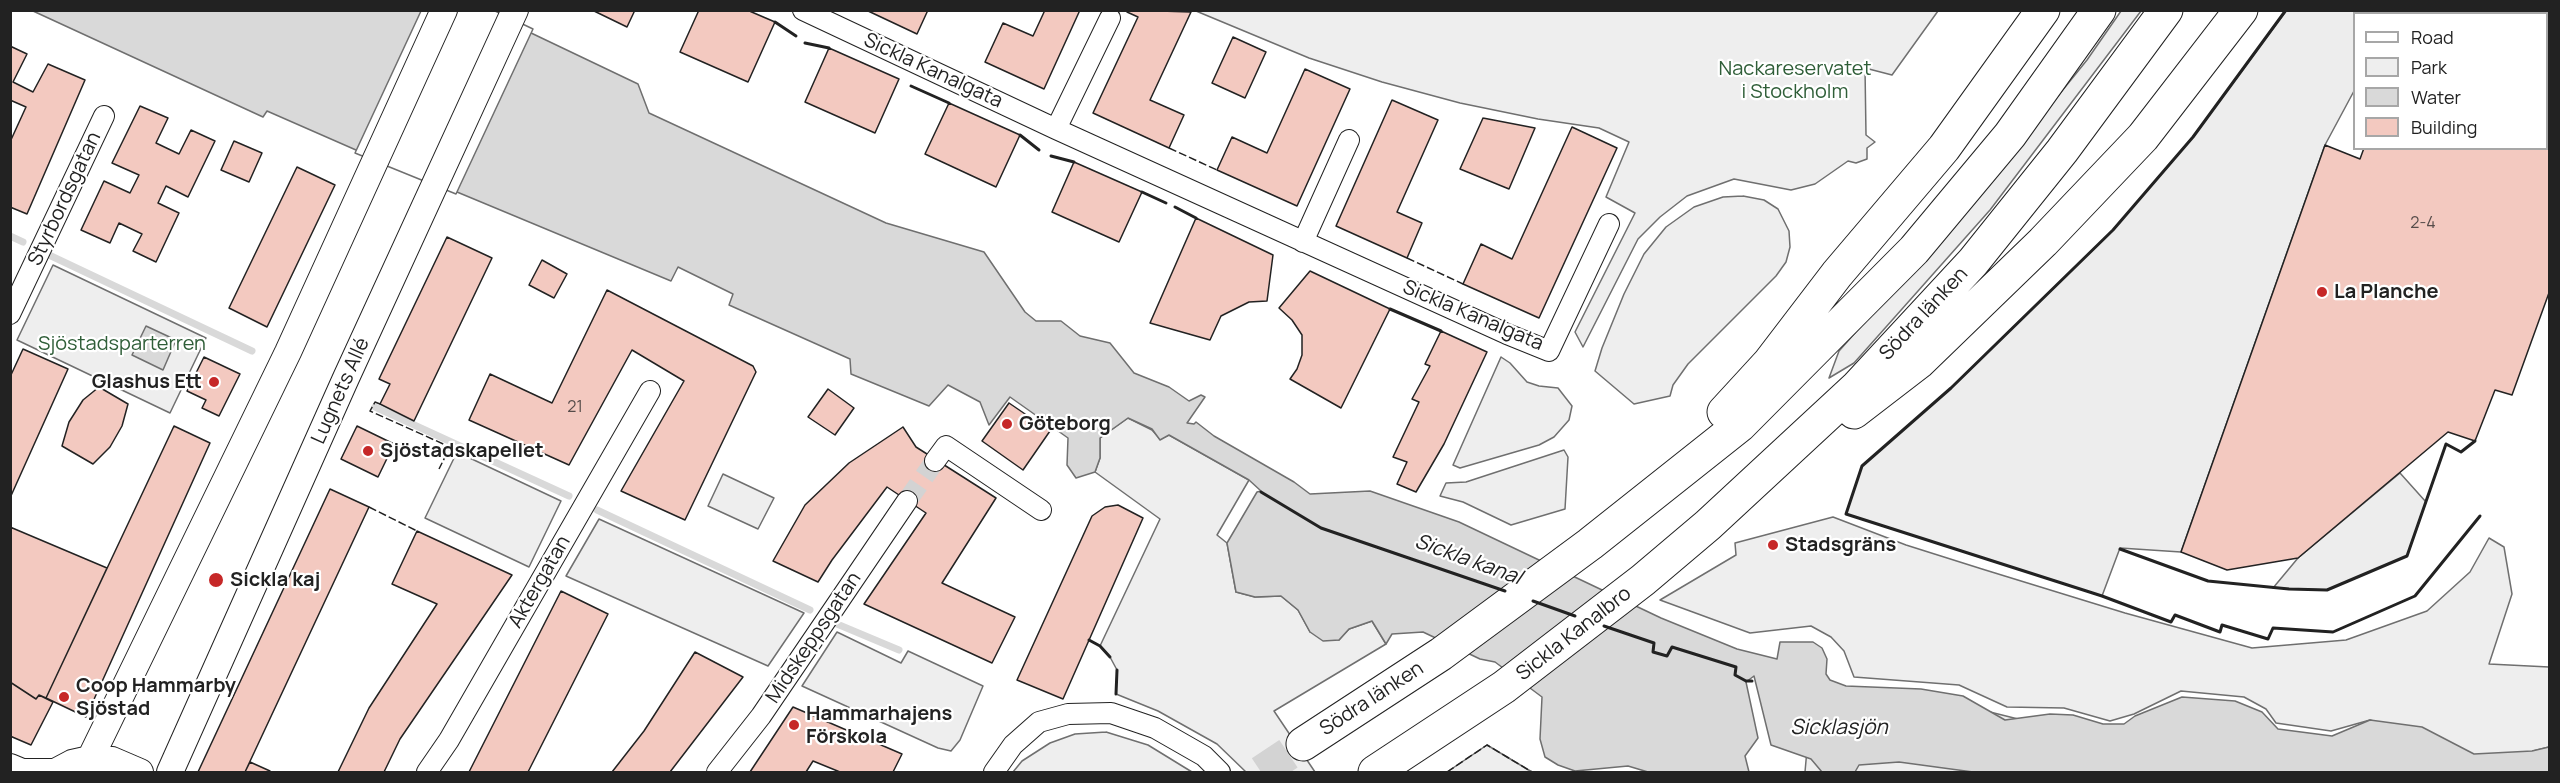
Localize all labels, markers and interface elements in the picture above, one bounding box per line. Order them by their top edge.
legend [2353,12,2548,150]
text: Road [2411,25,2454,49]
street label: Sickla Kanalgata [860,28,1006,114]
text: Park [2411,55,2447,79]
park label: Nackareservatet i Stockholm [1719,57,1871,104]
text: Water [2411,85,2461,109]
text: Building [2411,115,2477,139]
street label: Styrbordsgatan [24,128,106,270]
house number: 2-4 [2410,214,2436,234]
street label: Södra länken [1875,262,1973,366]
street label: Sickla Kanalgata [1399,276,1547,356]
place label: La Planche [2334,280,2438,304]
marker: La Planche [2315,285,2329,299]
park label: Sjöstadsparterren [38,332,206,356]
street label: Lugnets Allé [307,334,375,448]
place label: Glashus Ett [92,370,202,394]
marker: Glashus Ett [207,375,221,389]
house number: 21 [567,398,583,418]
place label: Göteborg [1019,412,1111,436]
marker: Göteborg [1000,417,1014,431]
place label: Sjöstadskapellet [380,439,544,463]
marker: Sjöstadskapellet [361,444,375,458]
water label: Sickla kanal [1411,529,1525,591]
street label: Aktergatan [504,532,576,632]
place label: Stadsgräns [1785,533,1896,557]
marker: Stadsgräns [1766,538,1780,552]
place label: Sickla kaj [230,568,320,592]
street label: Midskeppsgatan [761,568,867,708]
marker: Sickla kaj [207,571,225,589]
street label: Sickla Kanalbro [1512,582,1636,686]
street label: Södra länken [1316,657,1428,741]
place label: Coop Hammarby Sjöstad [76,674,236,721]
marker: Coop Hammarby Sjöstad [57,690,71,704]
place label: Hammarhajens Förskola [806,702,952,749]
water label: Sicklasjön [1790,715,1888,741]
marker: Hammarhajens Förskola [787,718,801,732]

